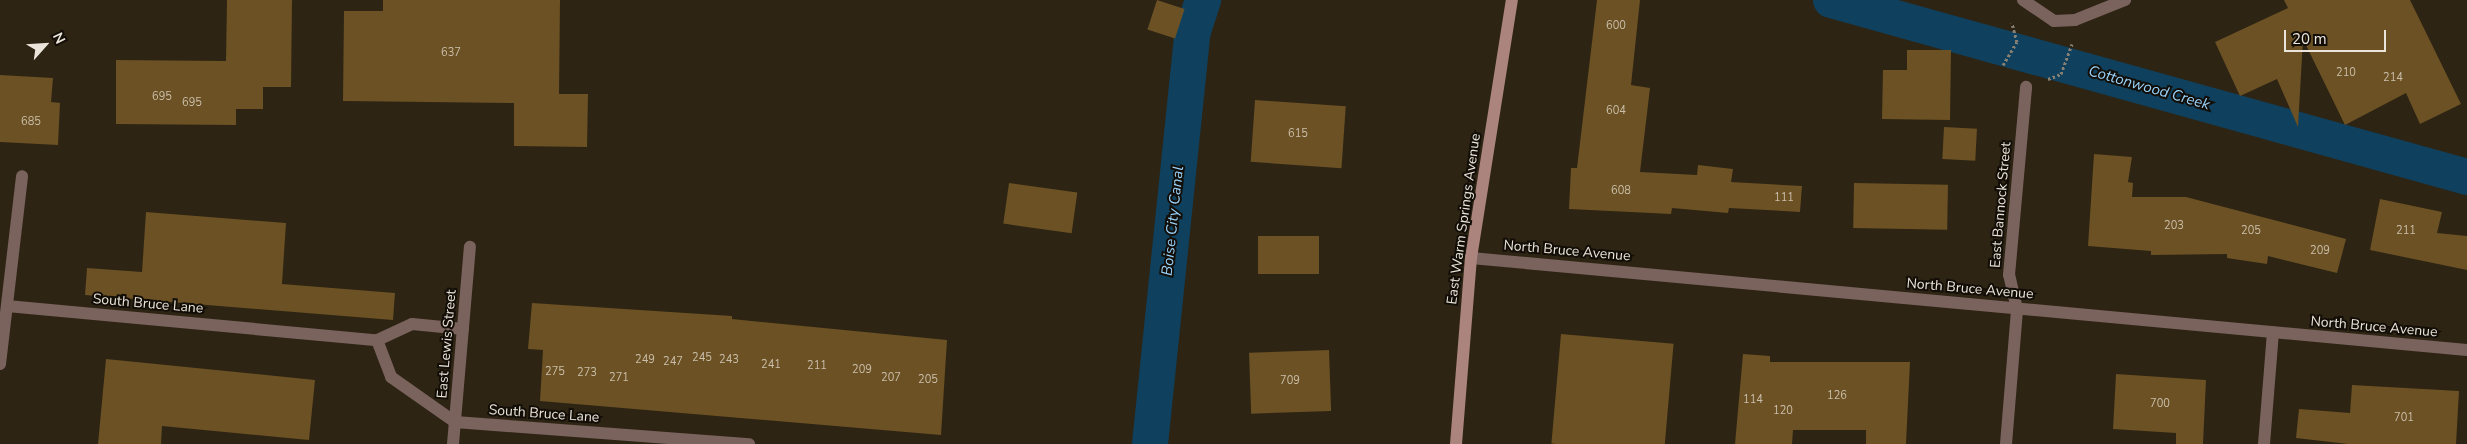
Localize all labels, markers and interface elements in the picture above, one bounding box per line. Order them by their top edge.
house number: 600 [1606,19,1626,33]
north arrow [20,20,70,70]
scale bar [2287,20,2390,52]
text: N [48,29,70,47]
text: 20 m [2292,29,2327,49]
house number: 637 [441,46,461,60]
water label: Cottonwood Creek [2086,62,2212,114]
house number: 210 [2336,66,2356,80]
house number: 214 [2383,71,2403,85]
house number: 695 [152,90,172,104]
house number: 695 [182,96,202,110]
house number: 604 [1606,104,1626,118]
house number: 685 [21,115,41,129]
house number: 615 [1288,127,1308,141]
street label: East Warm Springs Avenue [1444,132,1484,306]
street label: East Bannock Street [1987,141,2015,269]
water label: Boise City Canal [1158,165,1188,277]
house number: 608 [1611,184,1631,198]
house number: 111 [1774,191,1794,205]
house number: 203 [2164,219,2184,233]
house number: 205 [2241,224,2261,238]
house number: 211 [2396,224,2416,238]
street label: North Bruce Avenue [1503,237,1631,265]
house number: 209 [2310,244,2330,258]
street label: North Bruce Avenue [1906,275,2034,303]
street label: East Lewis Street [434,289,460,399]
street label: South Bruce Lane [92,291,204,317]
street label: North Bruce Avenue [2310,313,2438,341]
house number: 245 [692,351,712,365]
house number: 249 [635,353,655,367]
house number: 243 [719,353,739,367]
house number: 247 [663,355,683,369]
house number: 241 [761,358,781,372]
house number: 211 [807,359,827,373]
house number: 209 [852,363,872,377]
house number: 275 [545,365,565,379]
house number: 273 [577,366,597,380]
house number: 271 [609,371,629,385]
house number: 207 [881,371,901,385]
house number: 205 [918,373,938,387]
house number: 709 [1280,374,1300,388]
house number: 126 [1827,389,1847,403]
house number: 114 [1743,393,1763,407]
house number: 700 [2150,397,2170,411]
street label: South Bruce Lane [488,402,600,426]
house number: 120 [1773,404,1793,418]
house number: 701 [2394,411,2414,425]

